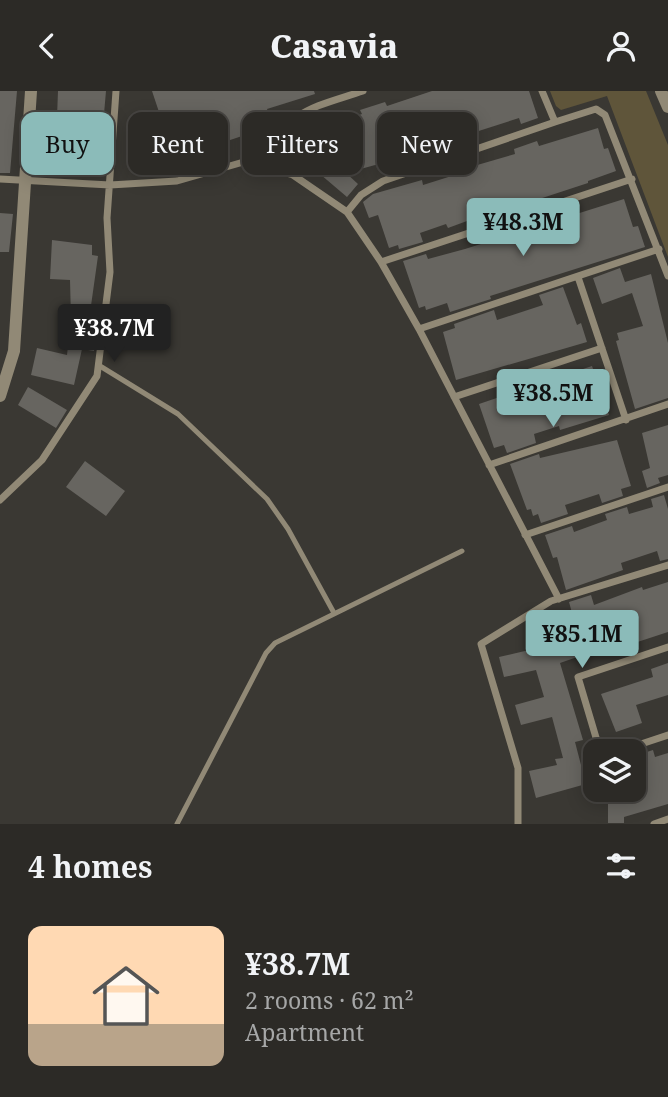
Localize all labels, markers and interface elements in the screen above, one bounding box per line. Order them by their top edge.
text: Casavia [270,24,398,67]
icon: back [28,27,66,65]
icon: person [602,27,640,65]
chip: Buy [21,112,114,175]
chip: Rent [128,112,228,175]
chip: Filters [242,112,363,175]
chip: New [377,112,477,175]
pin: ¥48.3M [466,199,580,258]
text: ¥48.3M [483,205,563,237]
pin: ¥38.7M [57,305,171,364]
text: ¥38.7M [74,311,154,343]
pin: ¥38.5M [496,369,610,429]
text: ¥38.5M [513,376,593,408]
pin: ¥85.1M [525,611,639,670]
text: ¥85.1M [542,617,622,649]
map controls [583,739,646,802]
button: layers [583,739,646,802]
text: 4 homes [28,846,152,887]
icon: filters [602,847,640,885]
text: ¥38.7M [245,943,350,984]
icon: home [84,954,168,1038]
text: 2 rooms · 62 m² [245,984,414,1016]
text: Apartment [245,1016,364,1048]

